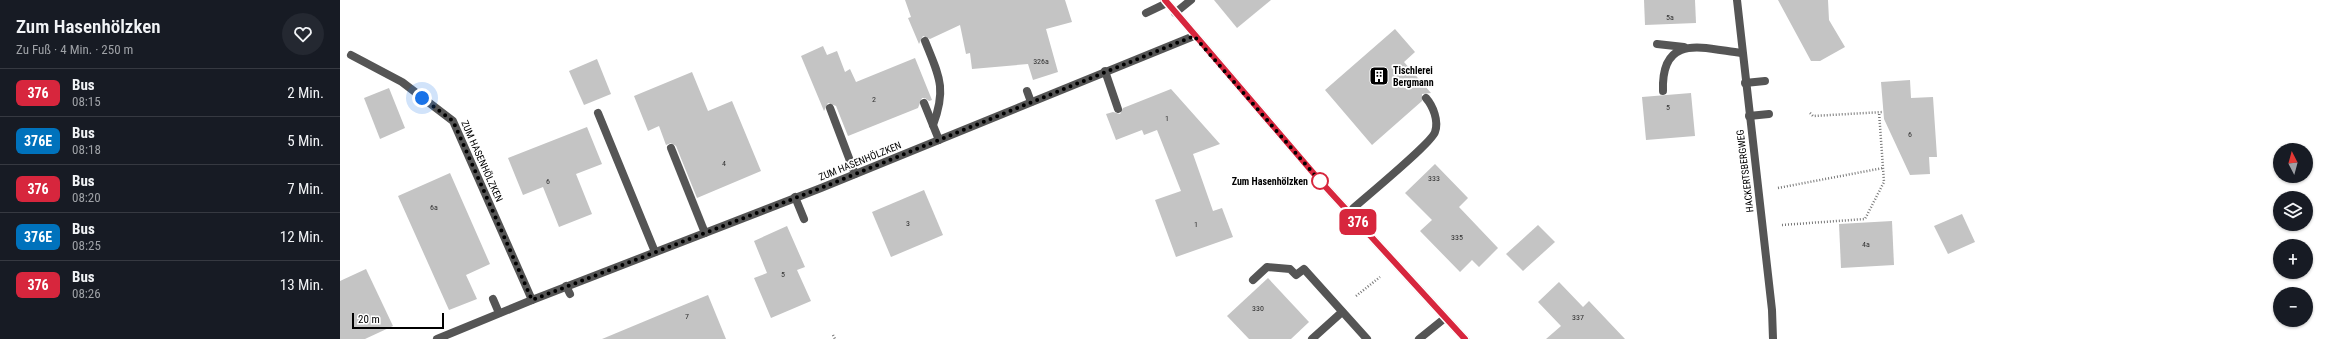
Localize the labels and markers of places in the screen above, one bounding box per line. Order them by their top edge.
building icon: Tischlerei Bergmann [1368,65,1390,87]
place label: Tischlerei Bergmann [1393,65,1434,88]
marker: Zum Hasenhölzken [1311,172,1329,190]
place label: Zum Hasenhölzken [1232,176,1308,187]

